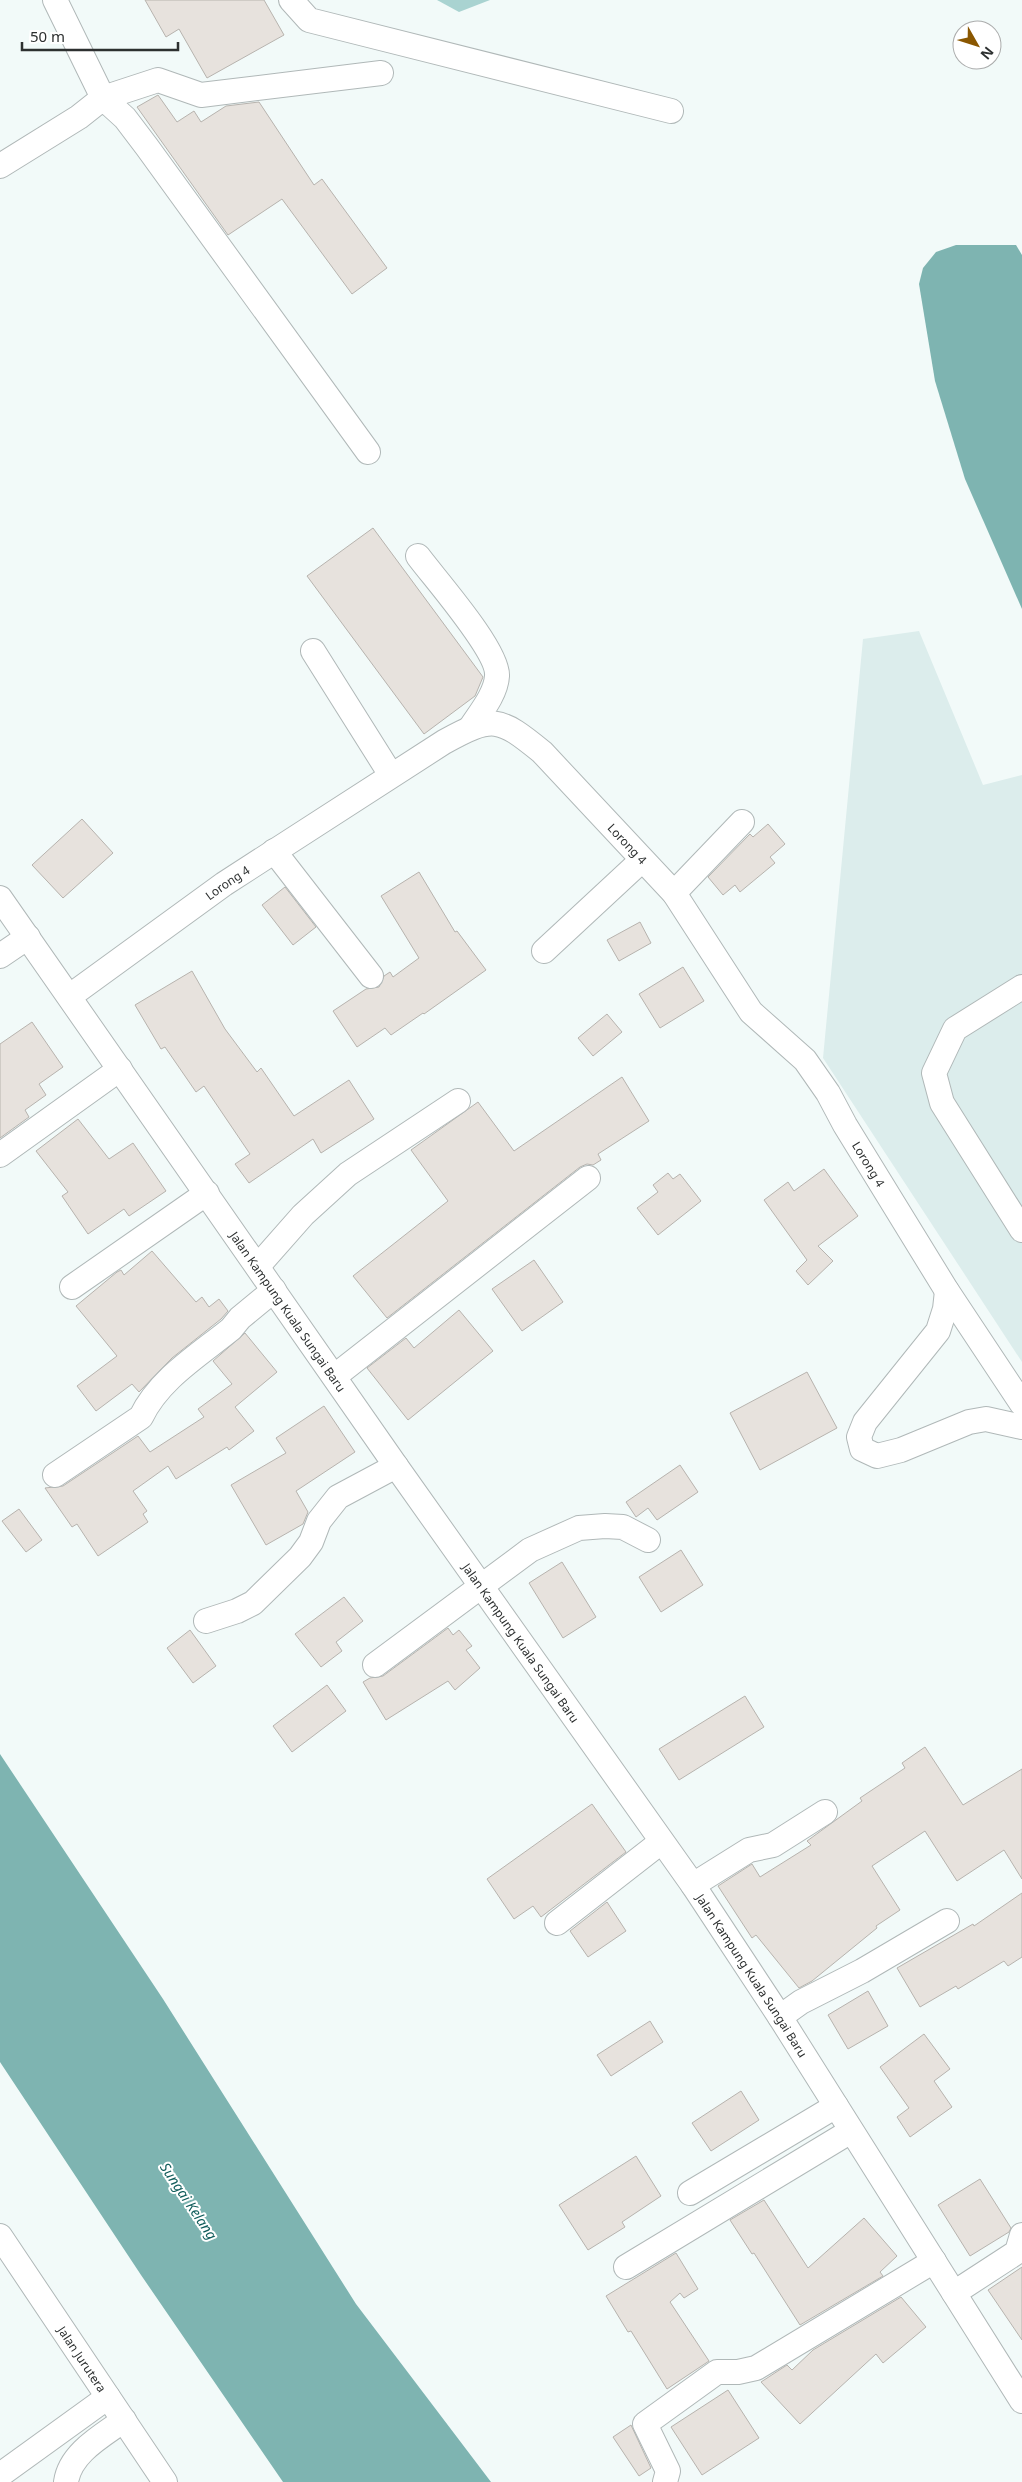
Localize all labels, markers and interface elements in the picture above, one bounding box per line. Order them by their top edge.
scale bar [22,20,179,52]
north arrow [952,20,1002,70]
text: 50 m [30,26,65,46]
text: N [977,43,998,64]
street label: Lorong 4 [604,819,651,868]
street label: Lorong 4 [202,861,253,904]
street label: Lorong 4 [849,1138,889,1190]
street label: Jalan Kampung Kuala Sungai Baru [226,1227,350,1395]
street label: Jalan Kampung Kuala Sungai Baru [458,1559,584,1726]
street label: Jalan Kampung Kuala Sungai Baru [692,1890,812,2060]
water label: Sungai Kelang [156,2159,222,2243]
street label: Jalan Jurutera [54,2322,111,2395]

